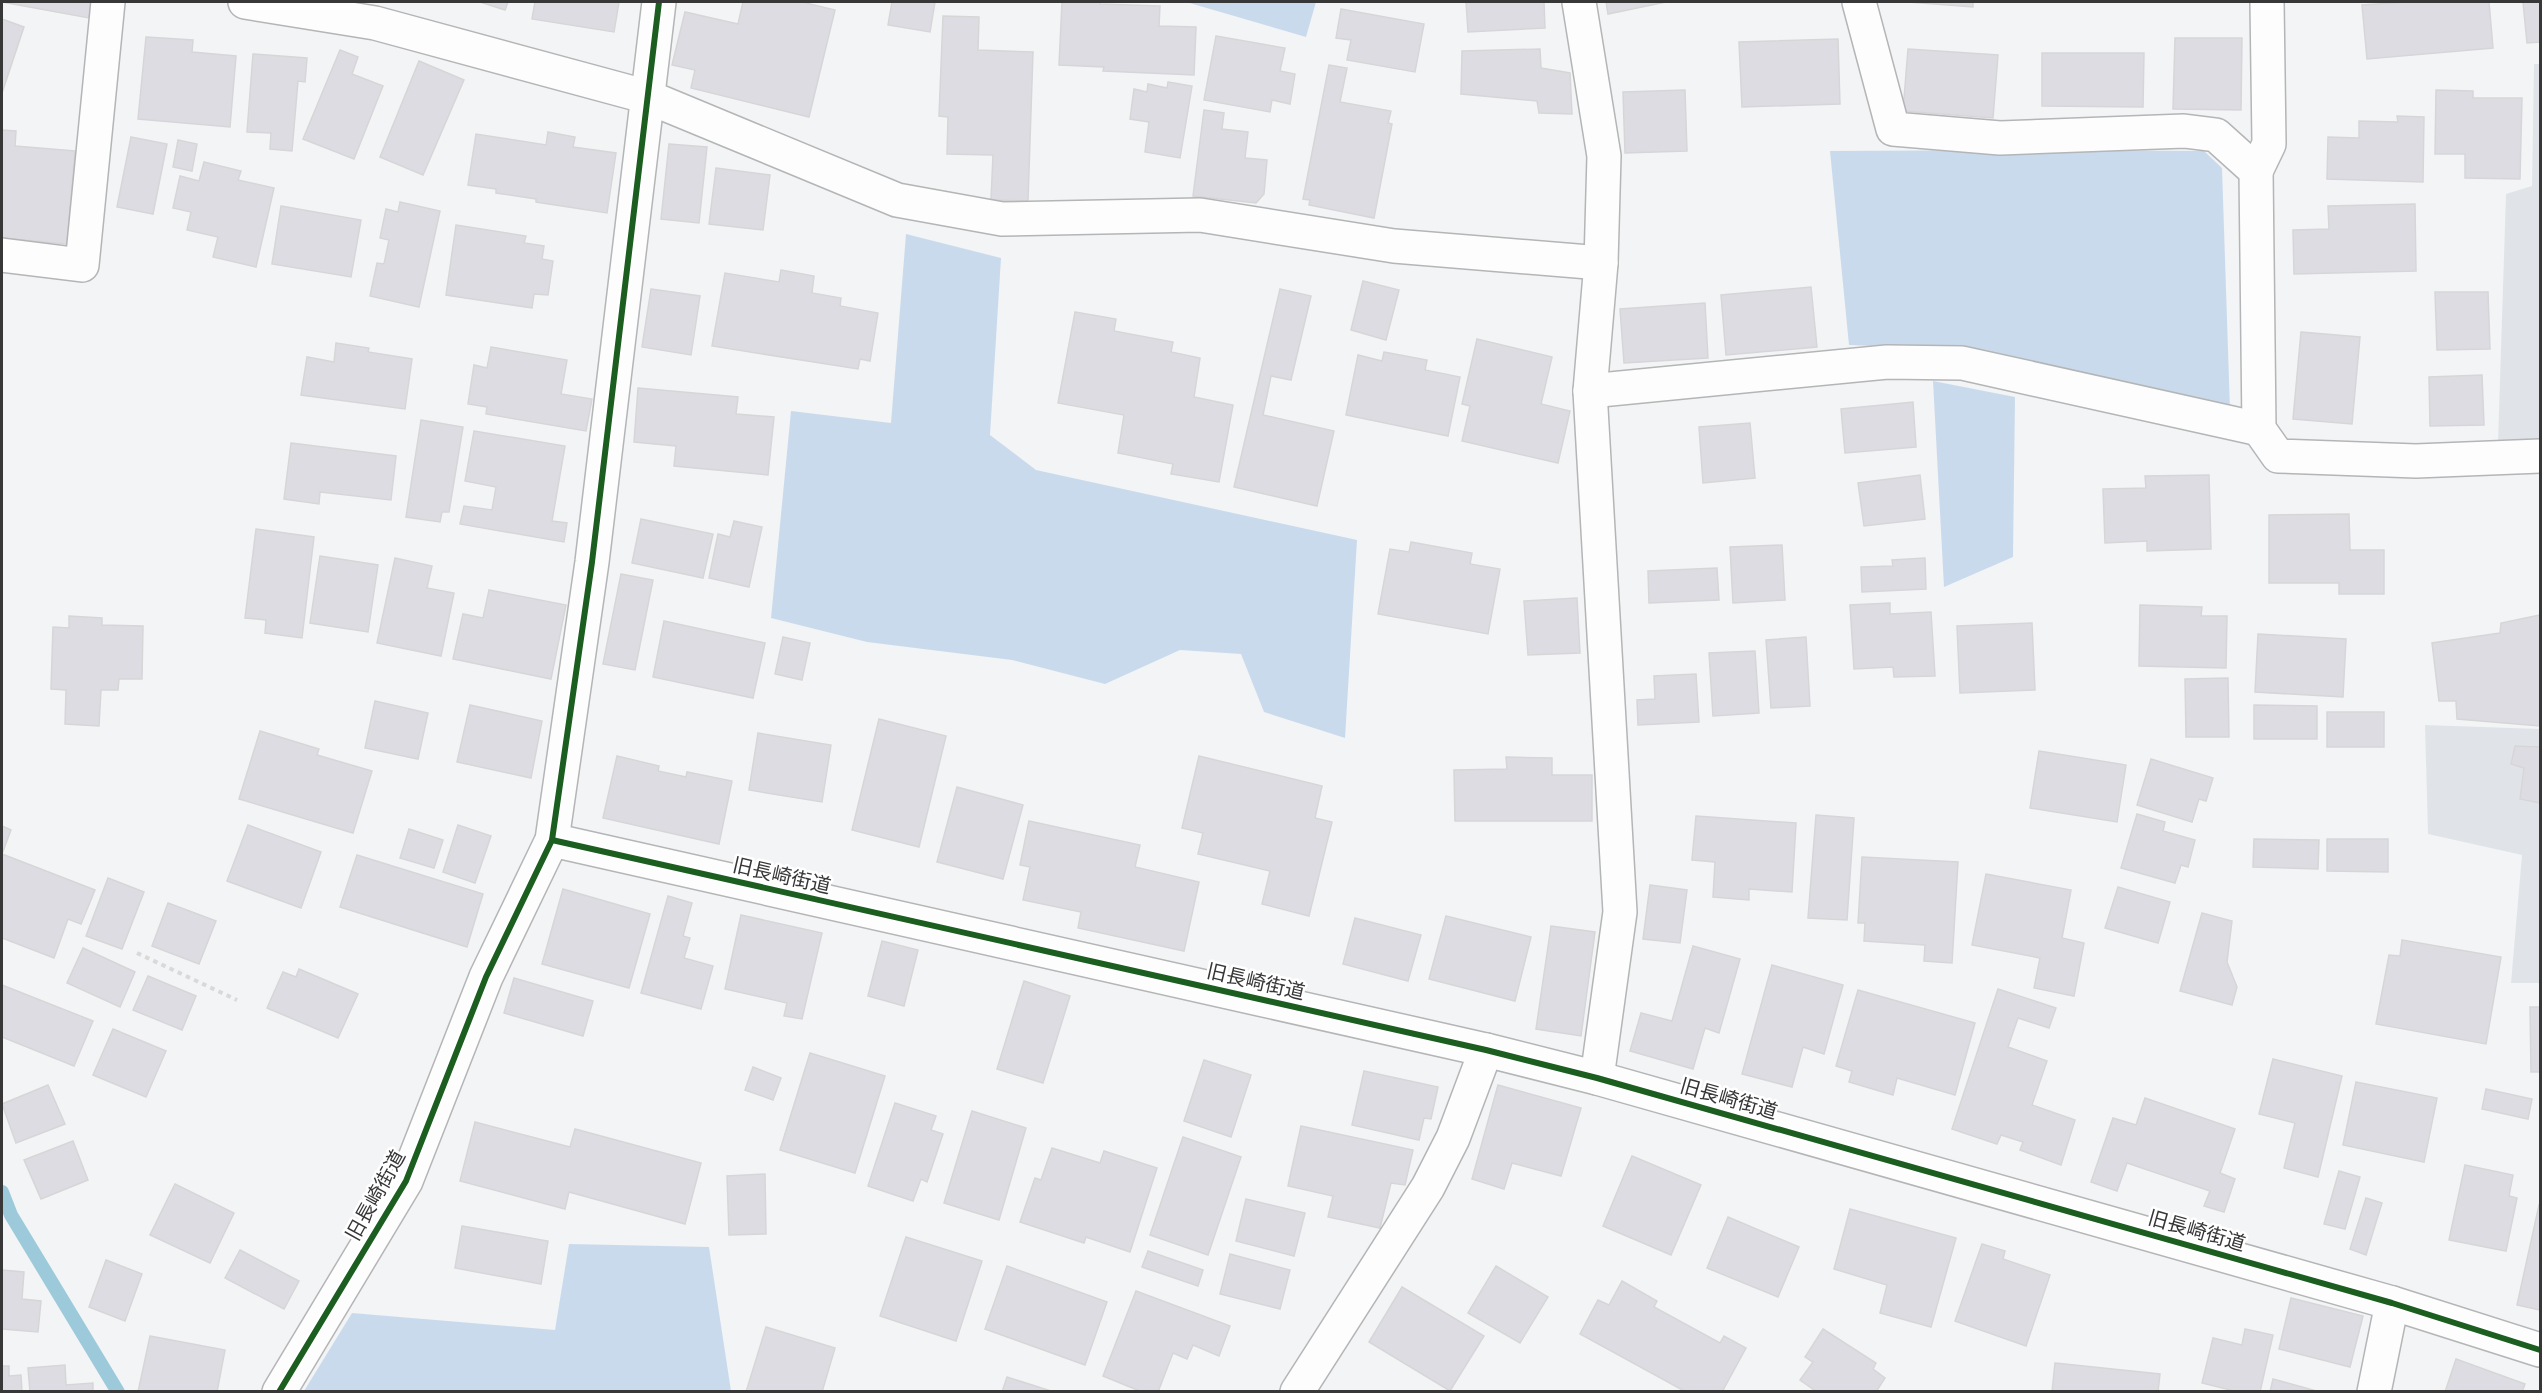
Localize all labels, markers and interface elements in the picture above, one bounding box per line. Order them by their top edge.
street label: 旧長崎街道 [730,851,834,899]
street label: 旧長崎街道 [1204,957,1308,1005]
street label: 旧長崎街道 [1677,1071,1781,1125]
street label: 旧長崎街道 [339,1145,411,1245]
street label: 旧長崎街道 [2145,1203,2249,1257]

